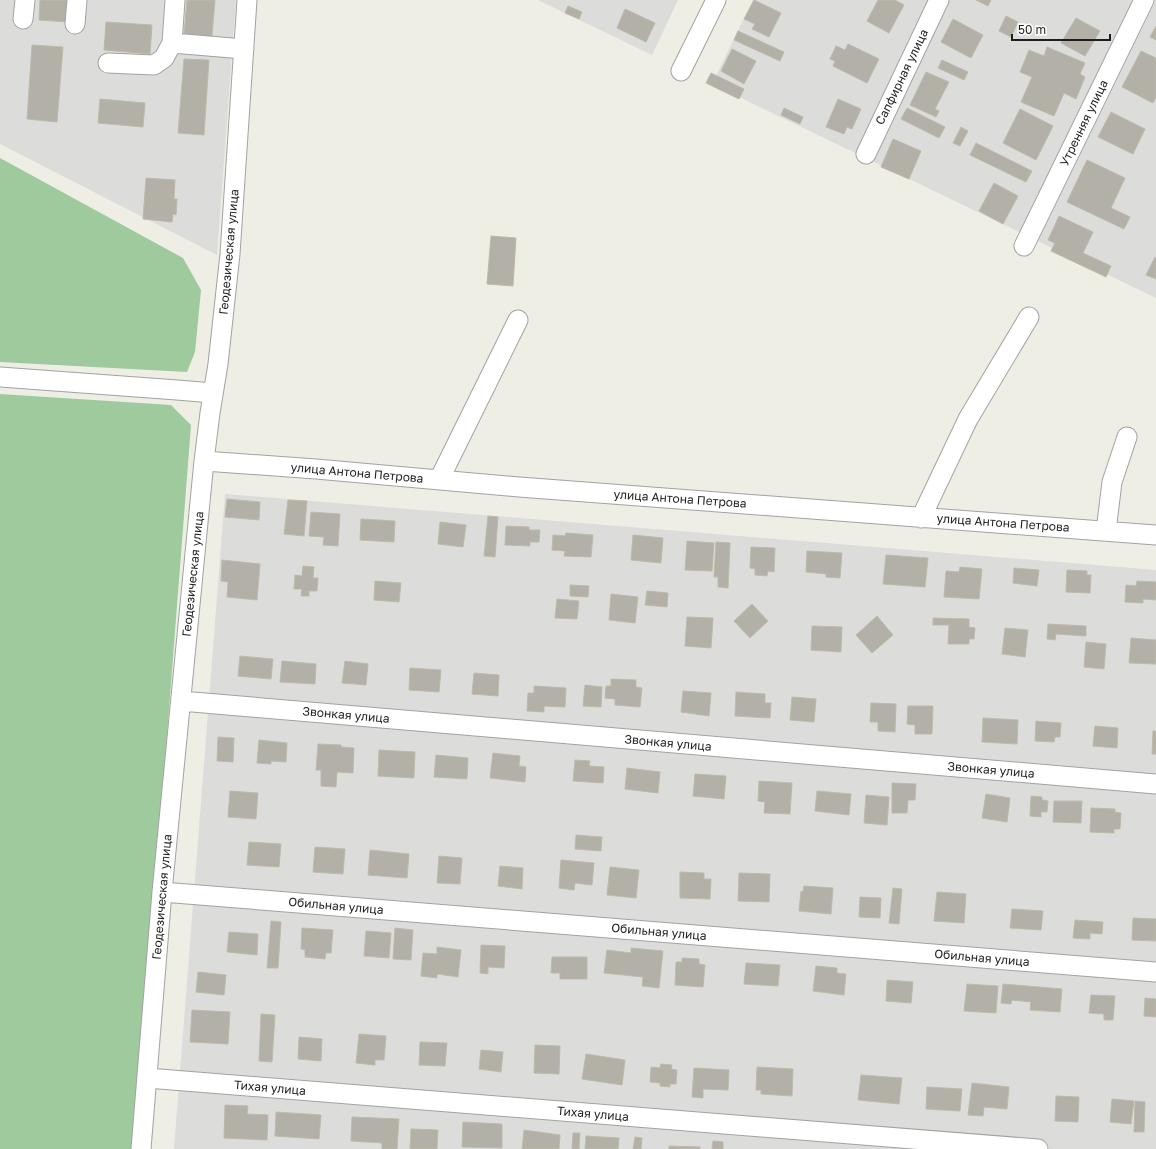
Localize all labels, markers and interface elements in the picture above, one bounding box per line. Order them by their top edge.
scale bar [1012,16,1110,42]
text: 50 m [1018,22,1046,37]
street label: Сапфирная улица [872,26,931,127]
street label: Утренняя улица [1056,77,1111,169]
street label: Геодезическая улица [216,189,241,315]
street label: улица Антона Петрова [290,459,424,486]
street label: улица Антона Петрова [613,486,747,511]
street label: улица Антона Петрова [936,510,1070,535]
street label: Геодезическая улица [178,511,207,637]
street label: Звонкая улица [302,703,390,726]
street label: Звонкая улица [624,731,712,754]
street label: Звонкая улица [947,758,1035,781]
street label: Геодезическая улица [149,834,174,960]
street label: Обильная улица [288,894,384,917]
street label: Обильная улица [611,920,707,943]
street label: Обильная улица [934,946,1030,969]
street label: Тихая улица [234,1077,307,1098]
street label: Тихая улица [557,1103,630,1124]

